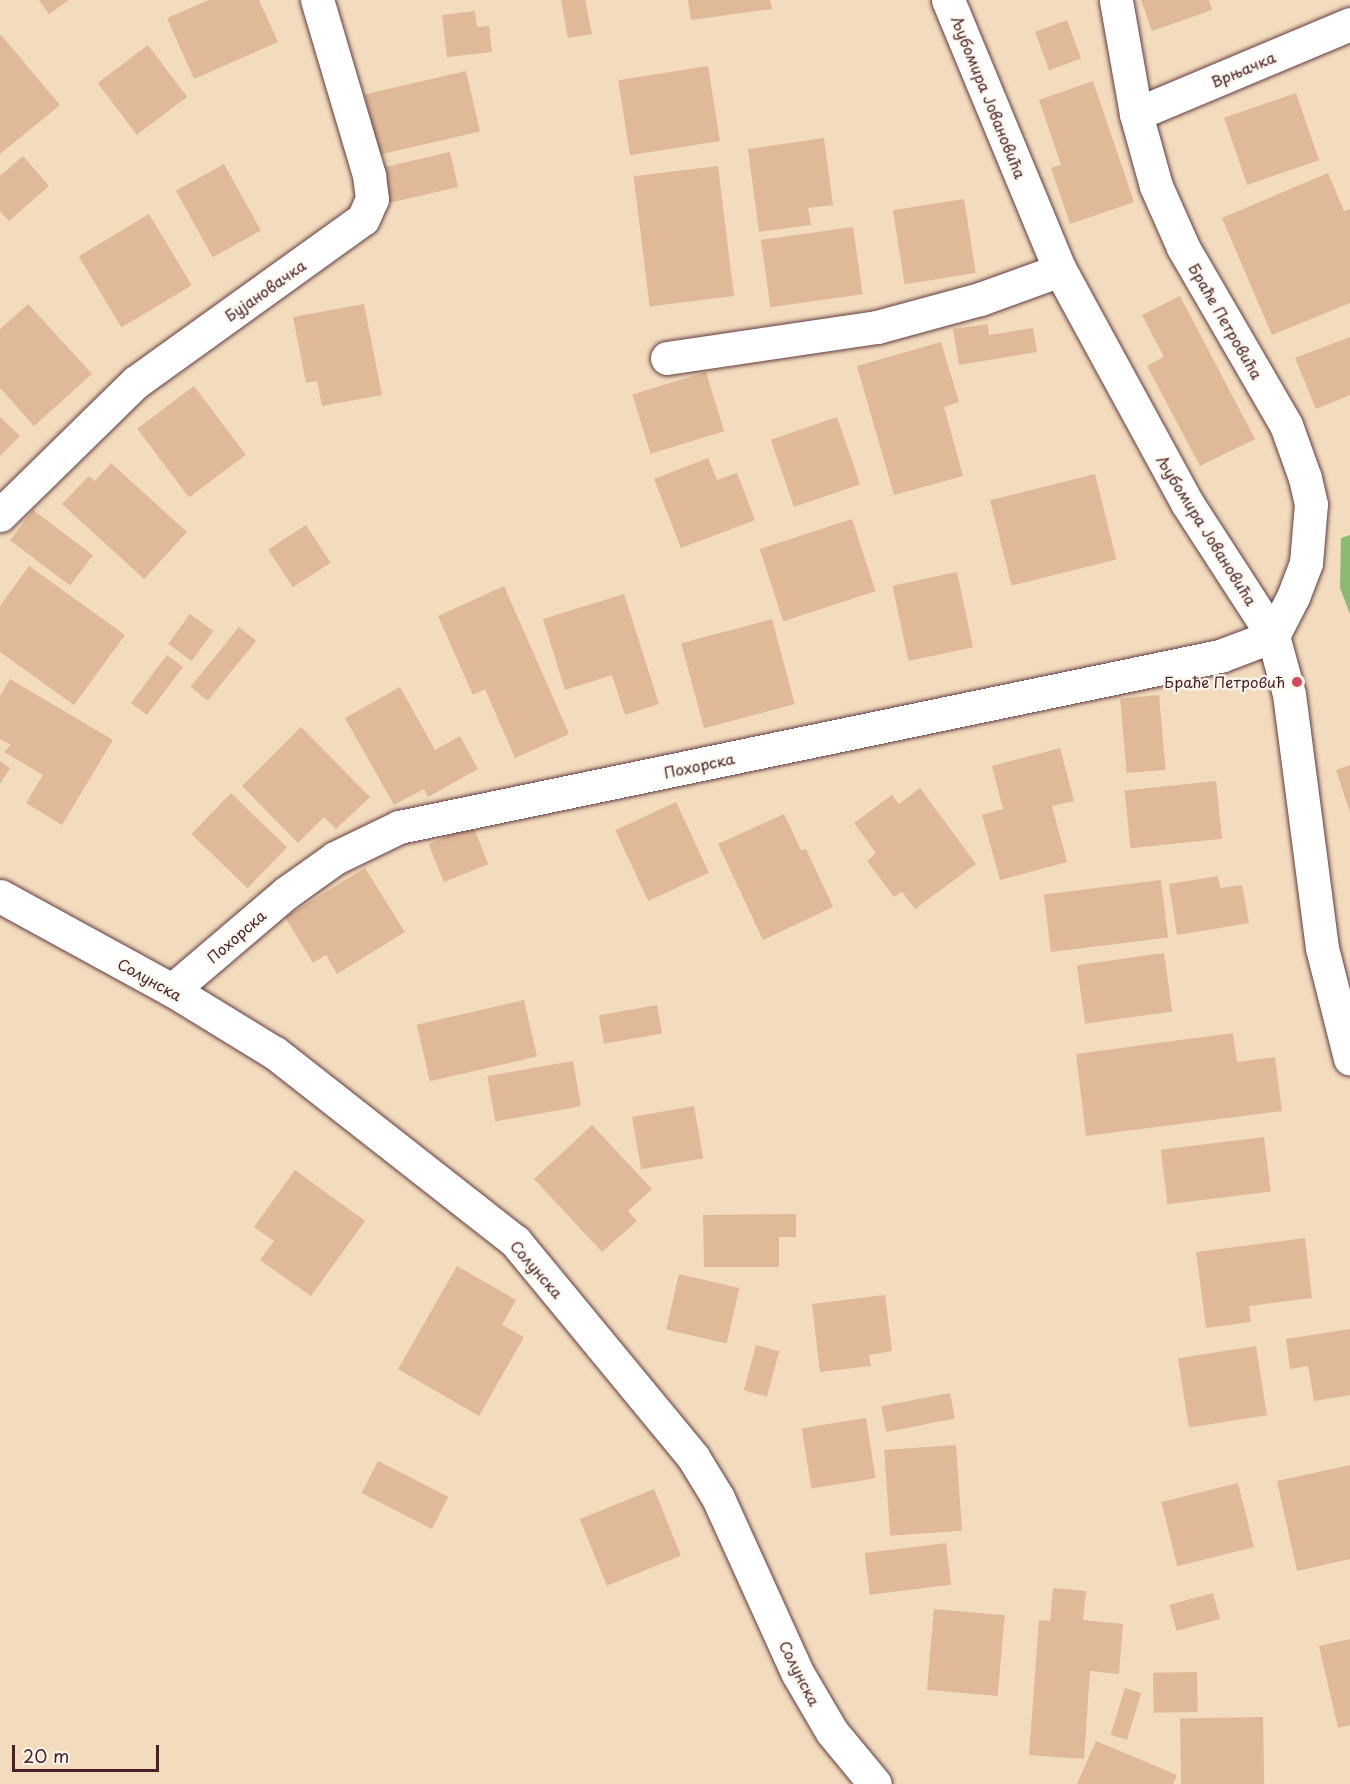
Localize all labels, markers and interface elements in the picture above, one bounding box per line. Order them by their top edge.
street label: Љубомира Јовановића [948,13,1030,181]
street label: Врњачка [1208,47,1278,91]
street label: Бујановачка [221,256,309,324]
street label: Браће Петровића [1185,260,1267,382]
street label: Љубомира Јовановића [1153,452,1261,608]
place label: Браће Петровић [1164,673,1285,691]
marker: Браће Петровић [1290,675,1304,689]
street label: Похорска [662,749,736,781]
street label: Похорска [203,906,269,966]
street label: Солунска [115,954,185,1004]
street label: Солунска [507,1236,567,1302]
street label: Солунска [776,1637,824,1709]
scale bar [15,1733,162,1771]
text: 20 m [23,1742,69,1769]

